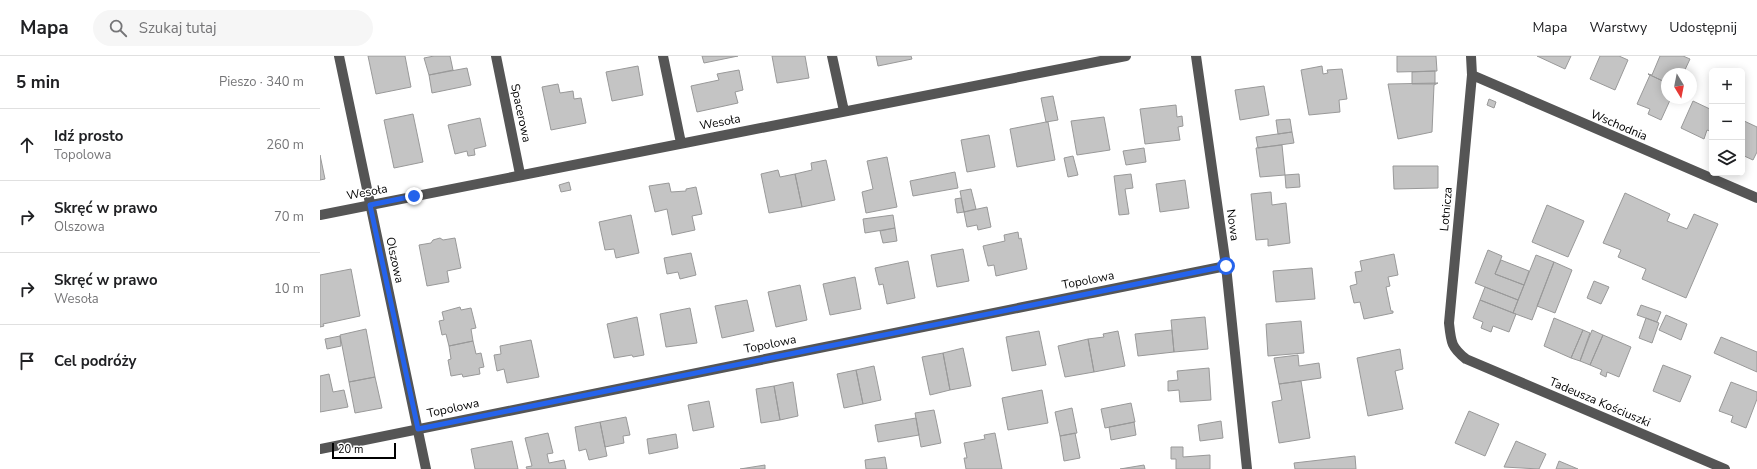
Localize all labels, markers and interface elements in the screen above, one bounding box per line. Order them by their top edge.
search box [93,10,373,46]
text: Mapa [20,15,69,41]
icon: search [107,17,129,39]
text: Szukaj tutaj [139,18,216,38]
text: Mapa [1532,18,1567,37]
text: Warstwy [1589,18,1647,37]
text: Udostępnij [1669,18,1737,37]
north arrow [1661,68,1697,104]
map controls [1709,68,1745,176]
button: + [1709,68,1745,104]
text: 5 min [16,71,60,94]
text: Pieszo · 340 m [219,73,304,91]
street label: Spacerowa [507,82,535,144]
button: − [1709,104,1745,140]
street label: Wschodnia [1588,106,1650,144]
street label: Wesoła [698,110,742,134]
text: Idź prosto [54,126,123,146]
icon: ahead [16,134,38,156]
text: 260 m [266,136,304,154]
button: layers [1709,140,1745,176]
text: Topolowa [54,146,111,164]
street label: Wesoła [345,180,389,204]
street label: Lotnicza [1436,186,1456,232]
route end [405,187,423,205]
text: Skręć w prawo [54,198,158,218]
icon: right [16,206,38,228]
text: 70 m [274,208,304,226]
street label: Nowa [1223,208,1243,242]
text: Olszowa [54,218,105,236]
street label: Olszowa [382,235,408,285]
route start [1217,257,1235,275]
street label: Topolowa [1060,267,1116,293]
text: Skręć w prawo [54,270,158,290]
icon: right [16,278,38,300]
text: 10 m [274,280,304,298]
text: Wesoła [54,290,99,308]
street label: Topolowa [742,331,798,357]
icon: arrive [16,350,38,372]
text: Cel podróży [54,351,136,371]
street label: Tadeusza Kościuszki [1547,373,1653,431]
street label: Topolowa [425,395,481,421]
scale bar [332,441,396,460]
text: 20 m [338,442,363,457]

